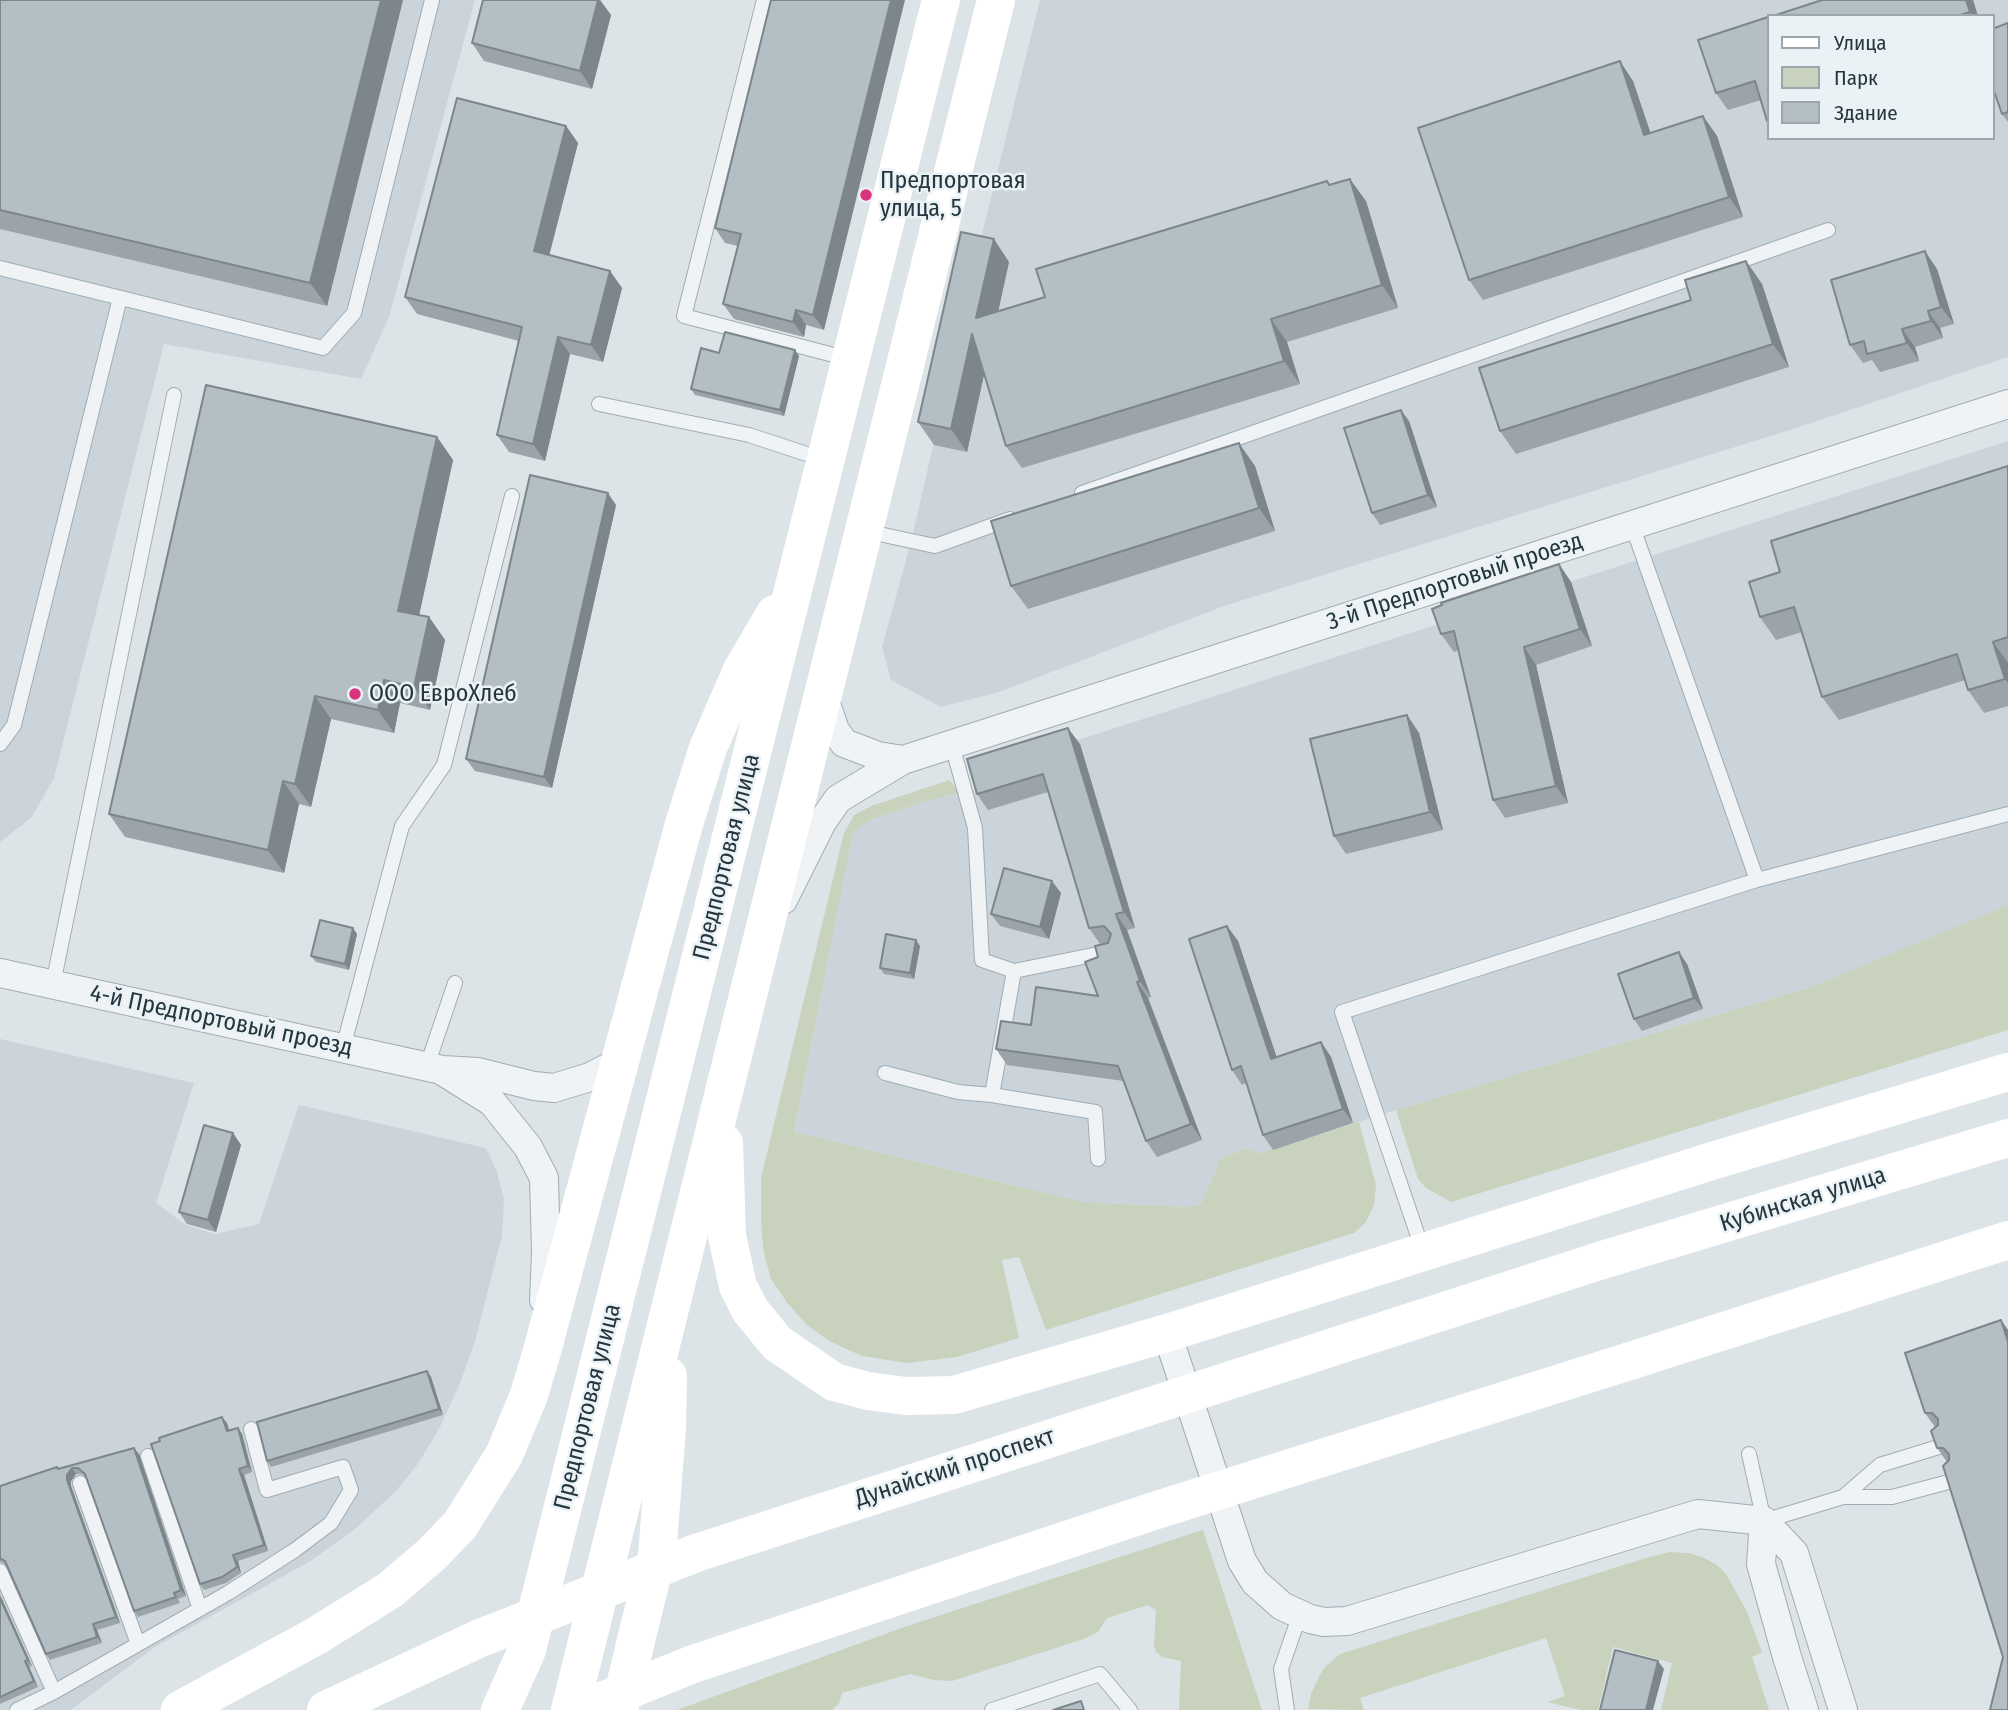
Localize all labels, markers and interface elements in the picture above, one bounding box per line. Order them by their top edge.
legend [1766,14,1994,140]
text: Улица [1834,30,1887,56]
text: Парк [1834,65,1878,91]
text: Здание [1834,100,1898,126]
place label: Предпортовая улица, 5 [880,167,1026,223]
marker: Предпортовая улица, 5 [858,187,874,203]
street label: 3-й Предпортовый проезд [1324,527,1586,637]
place label: ООО ЕвроХлеб [369,680,517,708]
marker: ООО ЕвроХлеб [347,686,363,702]
street label: Предпортовая улица [687,751,767,963]
street label: 4-й Предпортовый проезд [87,979,355,1063]
street label: Кубинская улица [1717,1161,1889,1239]
street label: Предпортовая улица [548,1301,628,1513]
street label: Дунайский проспект [851,1422,1059,1514]

